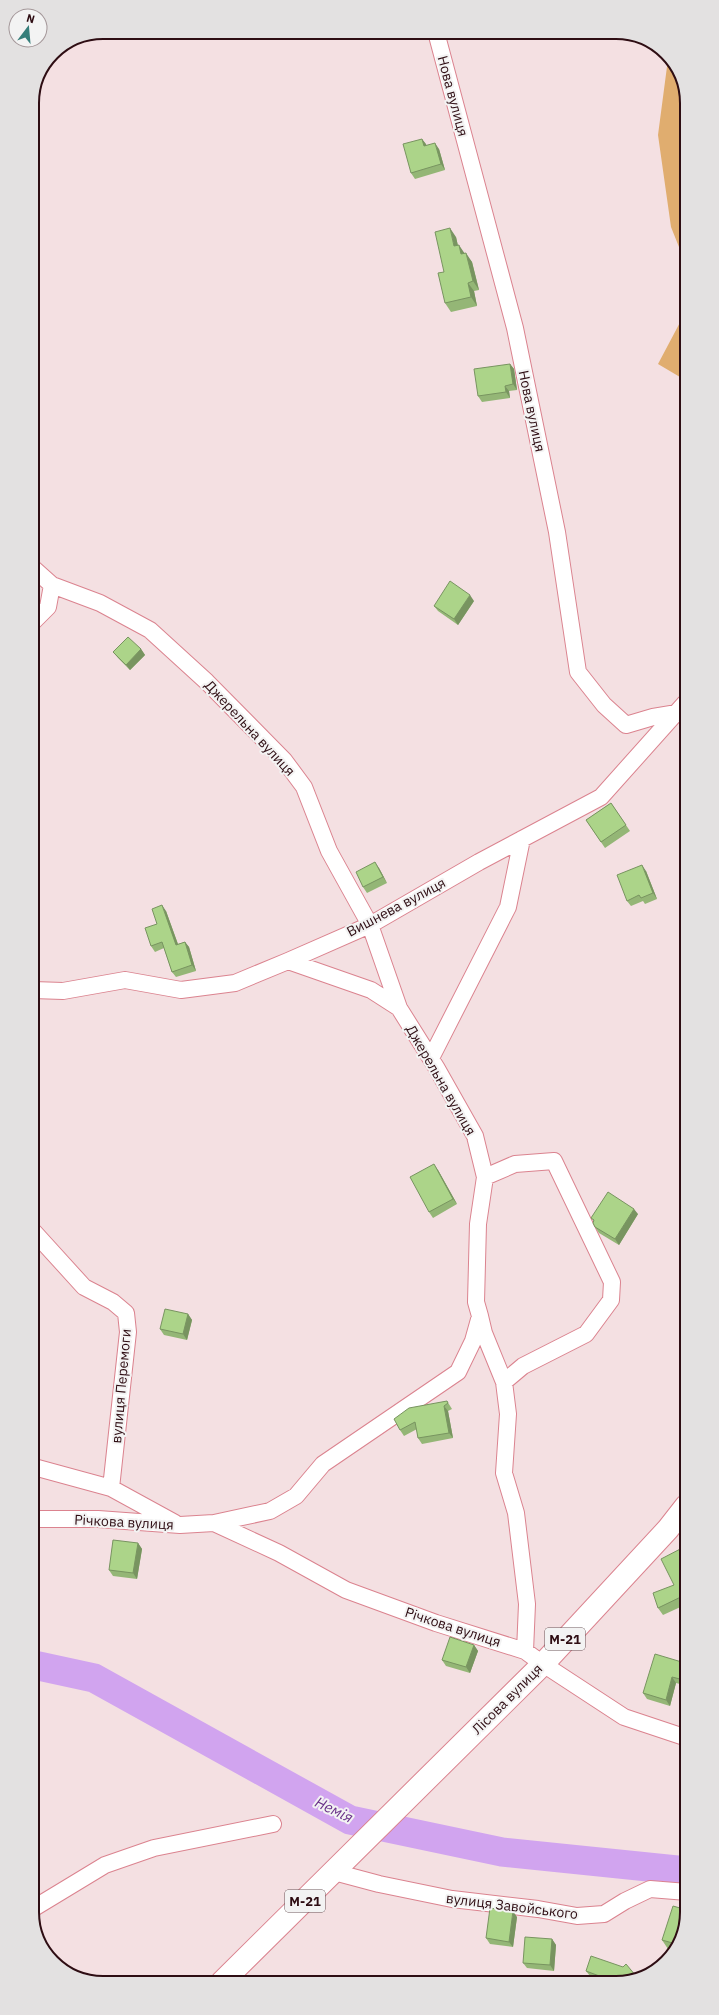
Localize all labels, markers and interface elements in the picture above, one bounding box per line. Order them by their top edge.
north arrow [8,8,48,48]
text: N [25,11,37,26]
street label: Нова вулиця [434,54,472,138]
street label: Нова вулиця [515,369,549,453]
street label: Джерельна вулиця [201,676,299,780]
street label: Вишнева вулиця [343,873,449,941]
street label: Джерельна вулиця [402,1021,480,1139]
street label: вулиця Перемоги [107,1328,135,1444]
street label: Річкова вулиця [74,1510,174,1534]
street label: Річкова вулиця [403,1603,503,1651]
road number: М-21 [545,1628,585,1650]
street label: Лісова вулиця [468,1660,546,1738]
water label: Немія [312,1792,357,1827]
street label: вулиця Завойського [445,1889,579,1923]
road number: М-21 [285,1890,325,1912]

